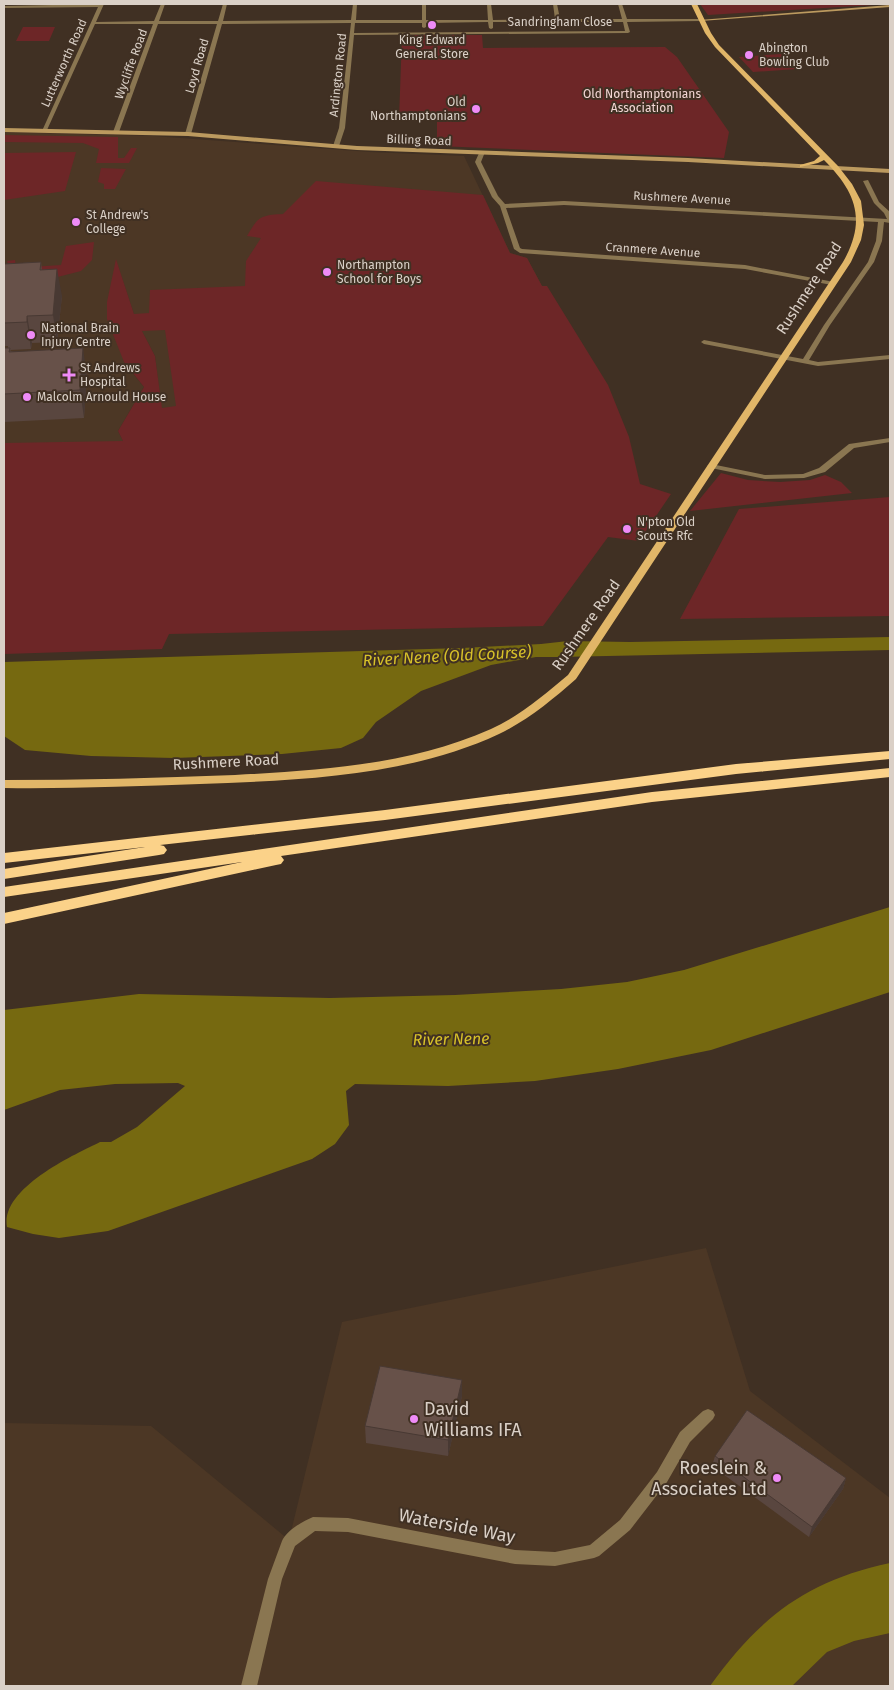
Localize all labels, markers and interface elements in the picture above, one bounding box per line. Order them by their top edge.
street label: Sandringham Close [508,15,612,29]
street label: Lutterworth Road [38,17,90,109]
marker: King Edward General Store [426,19,438,31]
street label: Wycliffe Road [112,27,150,101]
street label: Ardington Road [327,32,349,118]
place label: King Edward General Store [395,33,469,61]
street label: Loyd Road [182,37,212,95]
place label: Abington Bowling Club [759,41,830,69]
marker: Abington Bowling Club [743,49,755,61]
park label: Old Northamptonians Association [583,87,701,115]
place label: Old Northamptonians [370,95,466,123]
marker: Old Northamptonians [470,103,482,115]
street label: Billing Road [386,132,452,148]
street label: Rushmere Avenue [633,188,731,208]
place label: St Andrew's College [86,208,149,236]
marker: St Andrew's College [70,216,82,228]
street label: Rushmere Road [772,238,846,338]
street label: Cranmere Avenue [605,240,701,260]
place label: Northampton School for Boys [337,258,422,286]
marker: Northampton School for Boys [321,266,333,278]
place label: National Brain Injury Centre [41,321,119,349]
marker: National Brain Injury Centre [25,329,37,341]
place label: St Andrews Hospital [80,361,141,389]
marker: St Andrews Hospital [62,368,76,382]
place label: Malcolm Arnould House [37,390,166,404]
marker: Malcolm Arnould House [21,391,33,403]
place label: N'pton Old Scouts Rfc [637,515,695,543]
marker: N'pton Old Scouts Rfc [621,523,633,535]
street label: Rushmere Road [548,576,624,674]
water label: River Nene (Old Course) [362,642,532,670]
street label: Rushmere Road [172,750,280,774]
water label: River Nene [412,1029,490,1049]
place label: David Williams IFA [424,1398,522,1441]
marker: David Williams IFA [408,1413,420,1425]
place label: Roeslein & Associates Ltd [651,1457,767,1500]
marker: Roeslein & Associates Ltd [771,1472,783,1484]
street label: Waterside Way [397,1504,517,1548]

